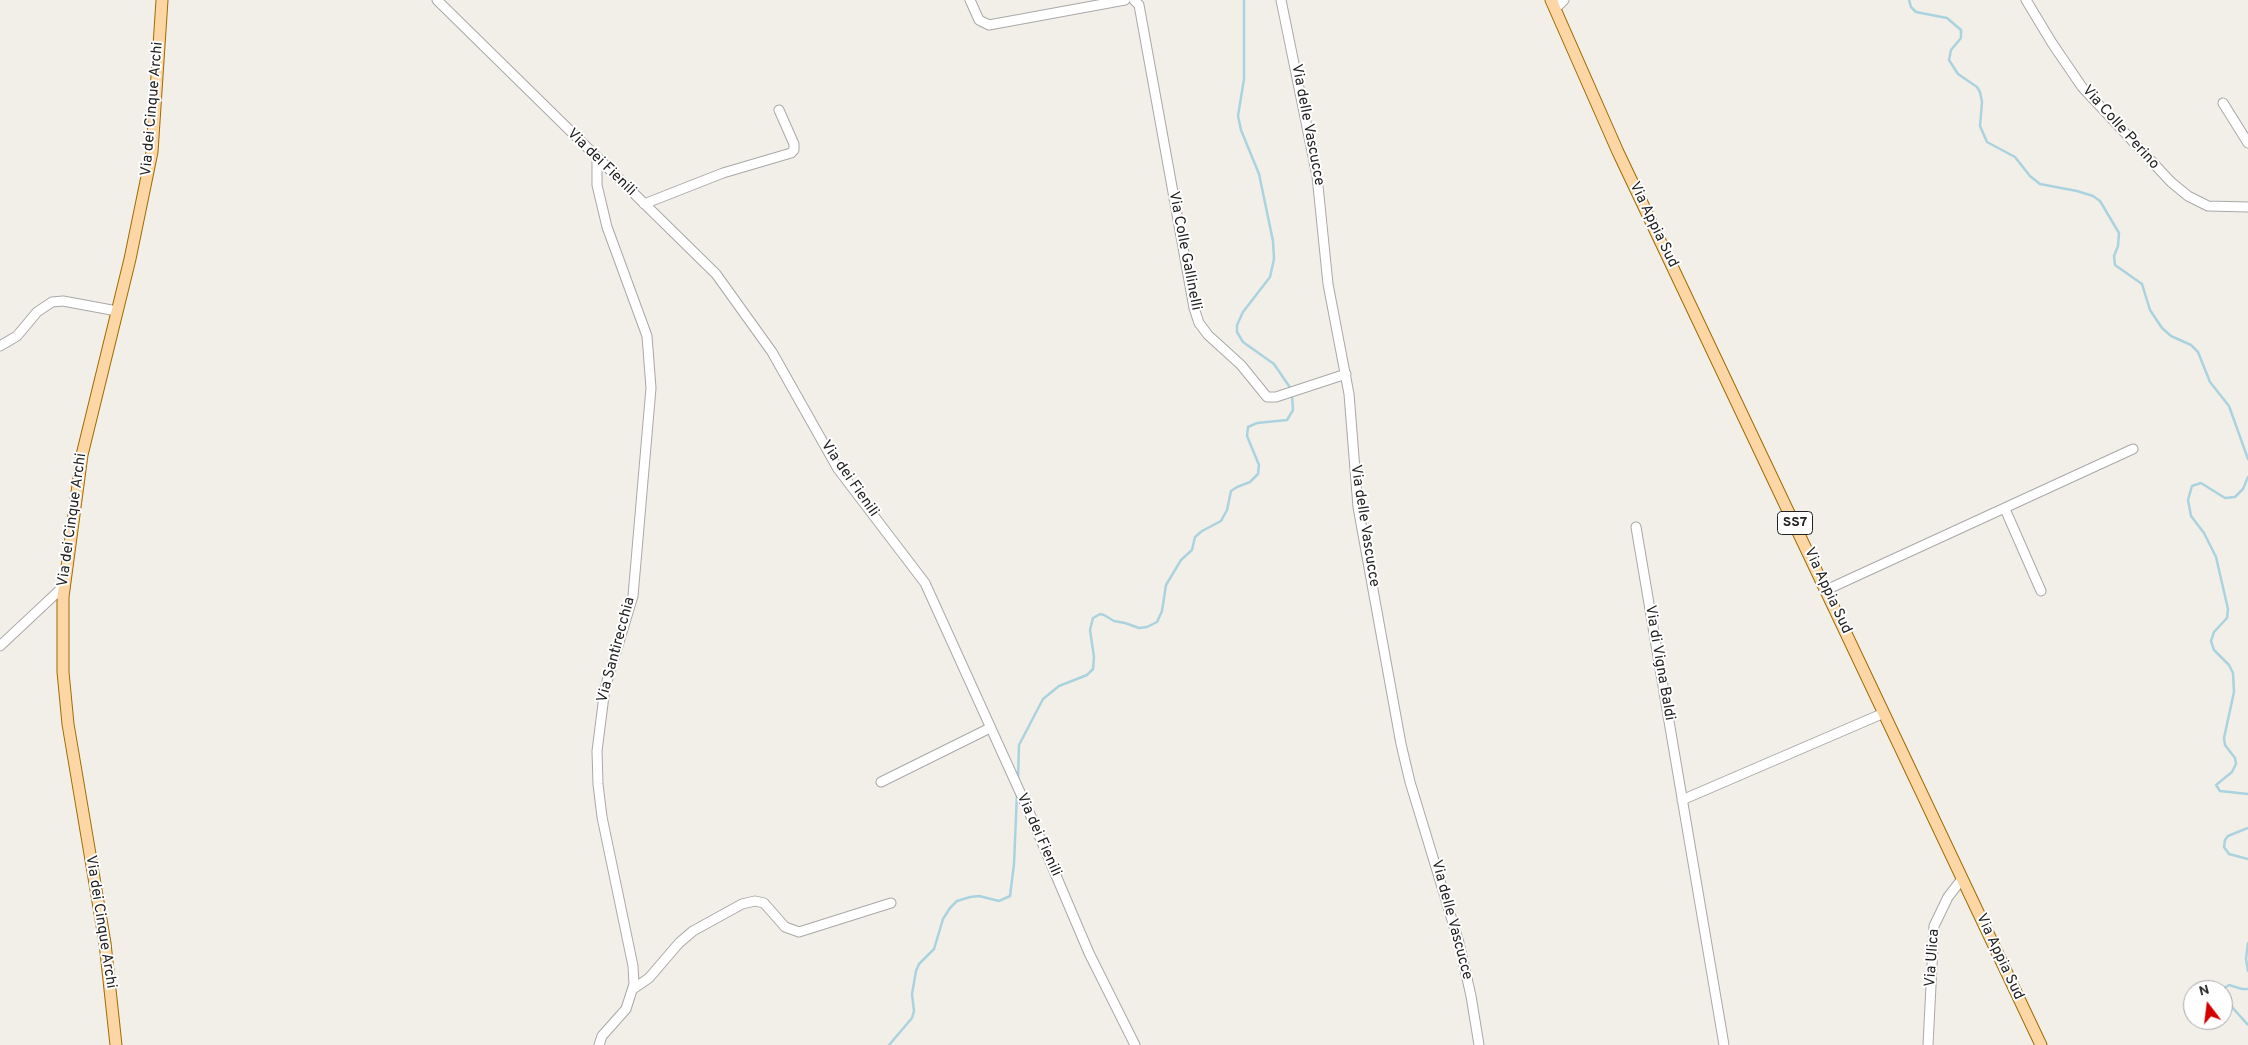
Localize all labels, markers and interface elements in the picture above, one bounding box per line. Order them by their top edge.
street label: Via dei Cinque Archi [138,41,168,177]
street label: Via delle Vascucce [1286,63,1328,187]
street label: Via Colle Perino [2078,82,2162,174]
street label: Via dei Fienili [563,126,639,200]
street label: Via Appia Sud [1625,179,1681,271]
street label: Via Colle Gallinelli [1164,190,1204,312]
street label: Via dei Fienili [816,437,882,521]
street label: Via dei Cinque Archi [55,452,91,588]
street label: Via delle Vascucce [1345,464,1383,588]
road number: SS7 [1778,512,1812,534]
street label: Via Appia Sud [1799,545,1855,637]
street label: Via Santirecchia [594,595,640,705]
street label: Via di Vigna Baldi [1640,604,1678,722]
street label: Via dei Fienili [1012,791,1064,879]
street label: Via dei Cinque Archi [81,854,119,990]
street label: Via delle Vascucce [1426,858,1476,982]
street label: Via Appia Sud [1971,911,2027,1003]
street label: Via Ulica [1922,928,1944,988]
north arrow [2183,980,2233,1030]
text: N [2197,981,2211,1001]

